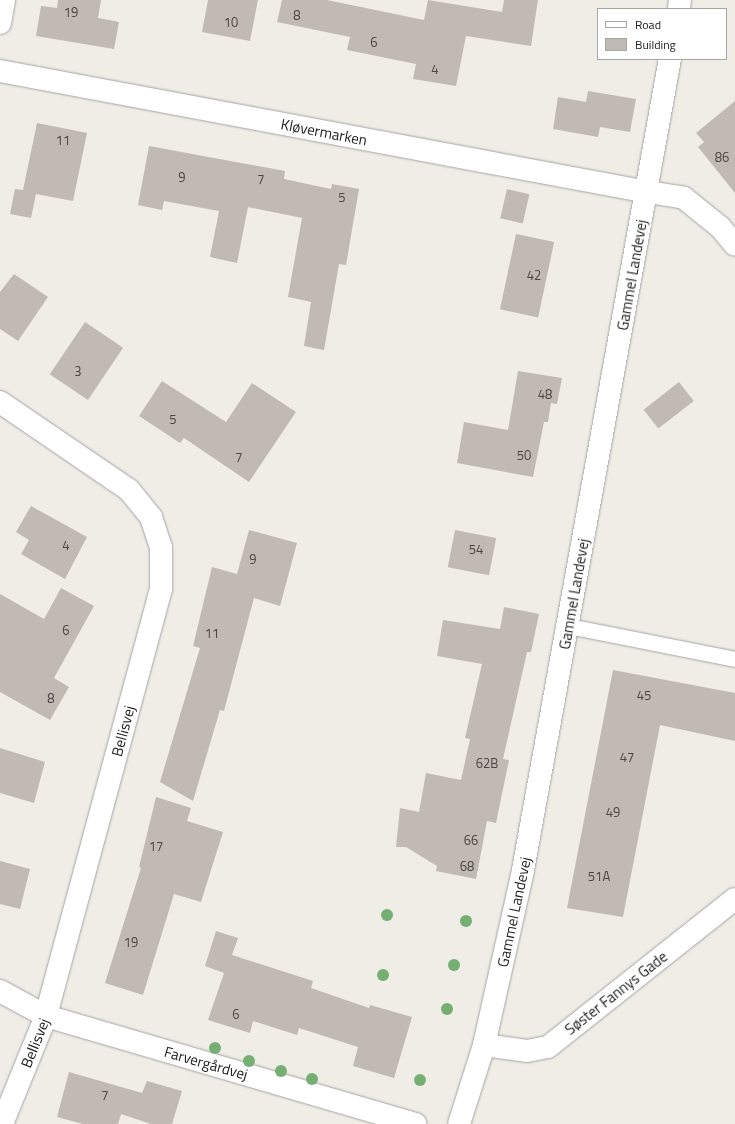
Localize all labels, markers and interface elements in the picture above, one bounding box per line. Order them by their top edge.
house number: 19 [64,4,78,20]
house number: 8 [293,7,301,23]
legend [597,8,727,60]
house number: 10 [224,14,238,30]
text: Road [635,15,661,34]
house number: 6 [370,34,378,50]
text: Building [635,35,676,54]
house number: 4 [431,61,439,77]
street label: Kløvermarken [279,115,369,149]
house number: 11 [56,132,70,148]
house number: 86 [715,149,729,165]
house number: 9 [178,169,186,185]
house number: 7 [257,171,265,187]
house number: 5 [338,189,346,205]
street label: Gammel Landevej [613,218,651,332]
house number: 42 [527,267,541,283]
house number: 3 [74,363,82,379]
house number: 48 [538,386,552,402]
house number: 5 [169,411,177,427]
house number: 50 [517,447,531,463]
house number: 7 [235,449,243,465]
house number: 4 [62,537,70,553]
street label: Gammel Landevej [555,537,593,651]
house number: 54 [469,541,483,557]
house number: 9 [249,551,257,567]
house number: 6 [62,622,70,638]
house number: 11 [205,625,219,641]
house number: 45 [637,687,651,703]
house number: 8 [47,690,55,706]
street label: Bellisvej [108,704,138,758]
house number: 47 [620,749,634,765]
house number: 62B [476,755,498,771]
house number: 49 [606,804,620,820]
house number: 66 [464,832,478,848]
house number: 17 [149,838,163,854]
street label: Gammel Landevej [494,855,534,969]
house number: 68 [460,858,474,874]
house number: 51A [588,868,610,884]
house number: 19 [124,934,138,950]
street label: Søster Fannys Gade [561,947,671,1039]
house number: 6 [232,1006,240,1022]
street label: Bellisvej [17,1016,53,1070]
street label: Farvergårdvej [162,1043,250,1083]
house number: 7 [101,1087,109,1103]

